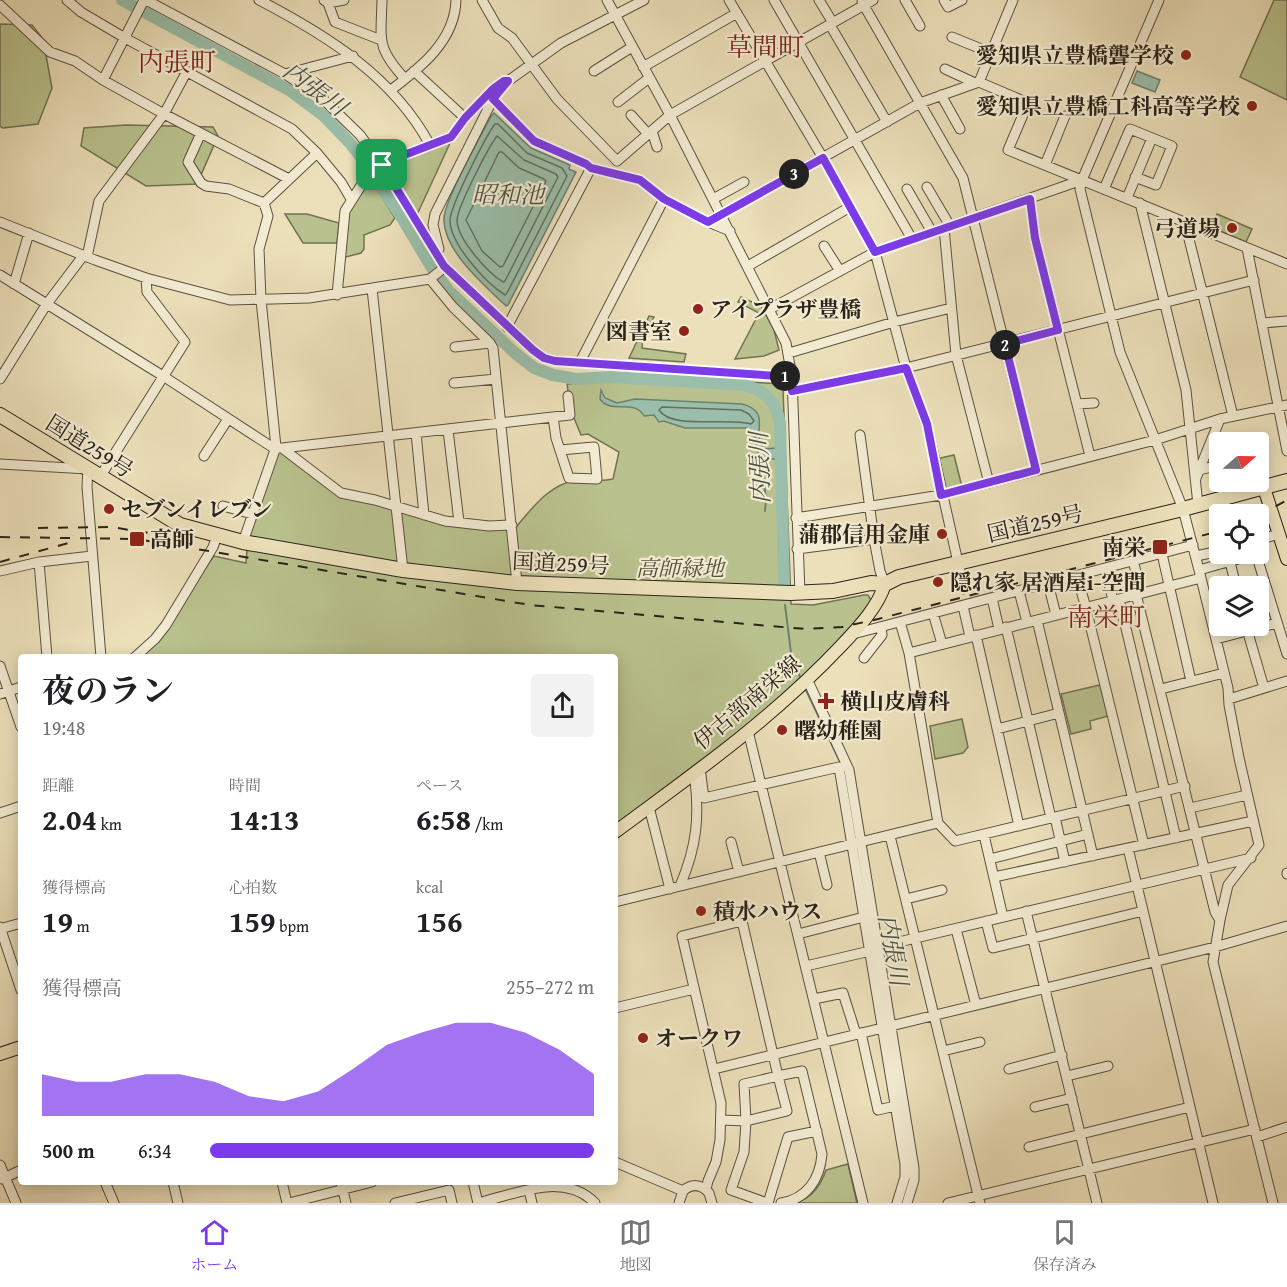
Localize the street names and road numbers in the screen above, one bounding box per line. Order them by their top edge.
street label: 国道259号 [40,407,140,485]
street label: 国道259号 [984,496,1086,550]
street label: 国道259号 [511,544,611,582]
street label: 伊古部南栄線 [686,647,808,757]

